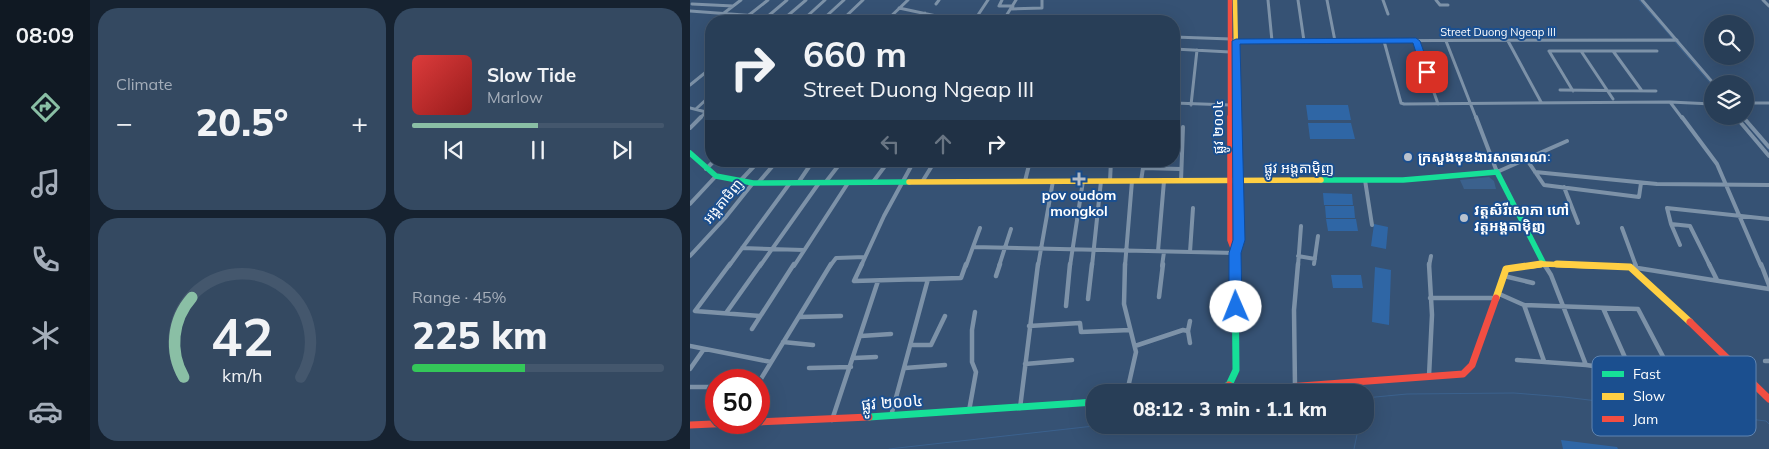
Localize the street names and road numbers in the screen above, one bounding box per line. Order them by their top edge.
street label: Street Duong Ngeap III [1440,25,1556,39]
street label: ផ្លូវ ២០០៤ [1209,100,1230,154]
street label: ផ្លូវ អង្តតាម៉ិញ [1264,159,1334,180]
street label: អង្គតាមិញ [699,175,747,227]
street label: ផ្លូវ ២០០៤ [860,390,924,419]

